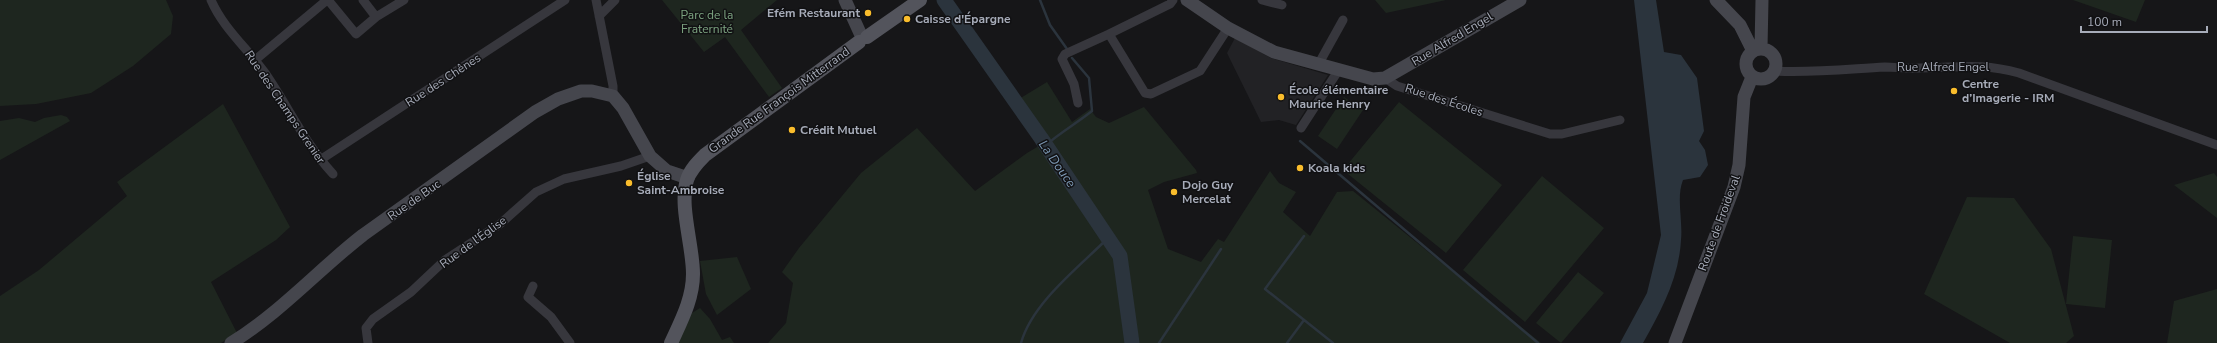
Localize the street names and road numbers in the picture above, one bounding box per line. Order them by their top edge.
street label: Rue Alfred Engel [1408,8,1496,70]
street label: Grande Rue François Mitterrand [705,43,853,157]
street label: Rue des Champs Grenier [241,47,329,167]
street label: Rue des Chênes [402,50,484,110]
street label: Rue Alfred Engel [1897,59,1989,75]
street label: Rue des Écoles [1403,80,1485,120]
street label: Route de Froideval [1694,172,1744,273]
street label: Rue de Buc [384,176,444,224]
street label: Rue de l'Église [436,212,510,272]

